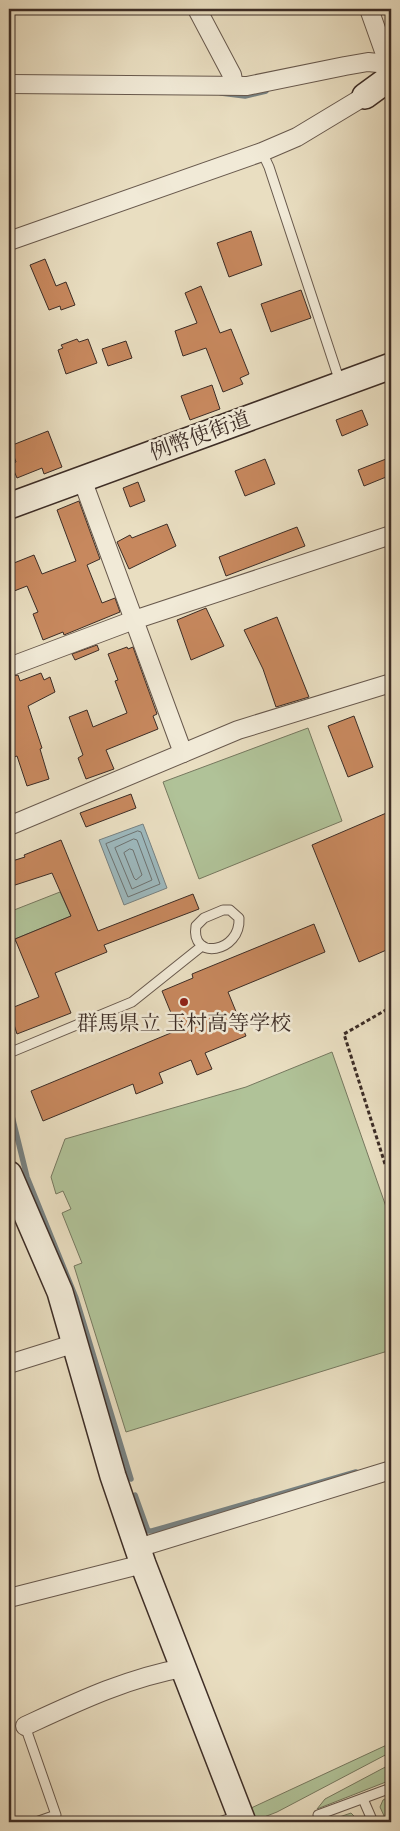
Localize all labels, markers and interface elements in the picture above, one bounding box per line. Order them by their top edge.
street label: 例幣使街道 [146,405,254,467]
marker: 群馬県立 玉村高等学校 [178,996,190,1008]
place label: 群馬県立 玉村高等学校 [77,1010,291,1037]

